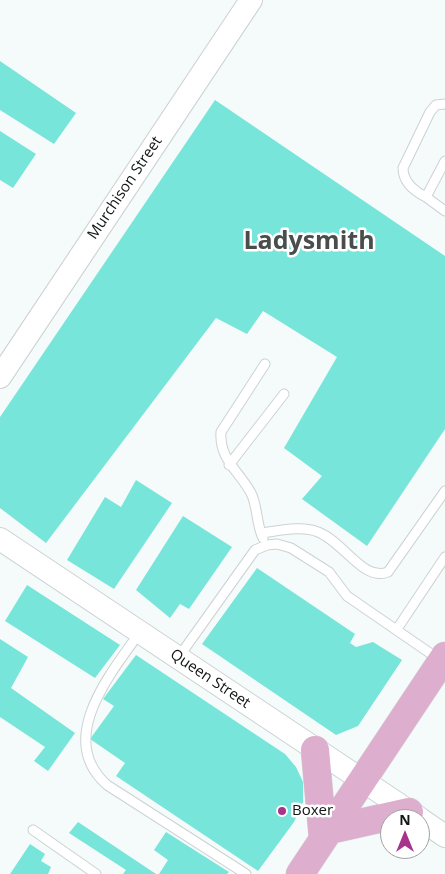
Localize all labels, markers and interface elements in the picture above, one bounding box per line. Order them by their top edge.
street label: Murchison Street [84,133,166,243]
district label: Ladysmith [243,227,375,257]
street label: Queen Street [167,646,253,712]
place label: Boxer [292,802,333,820]
marker: Boxer [276,805,288,817]
north arrow [380,809,430,859]
text: N [399,810,411,829]

